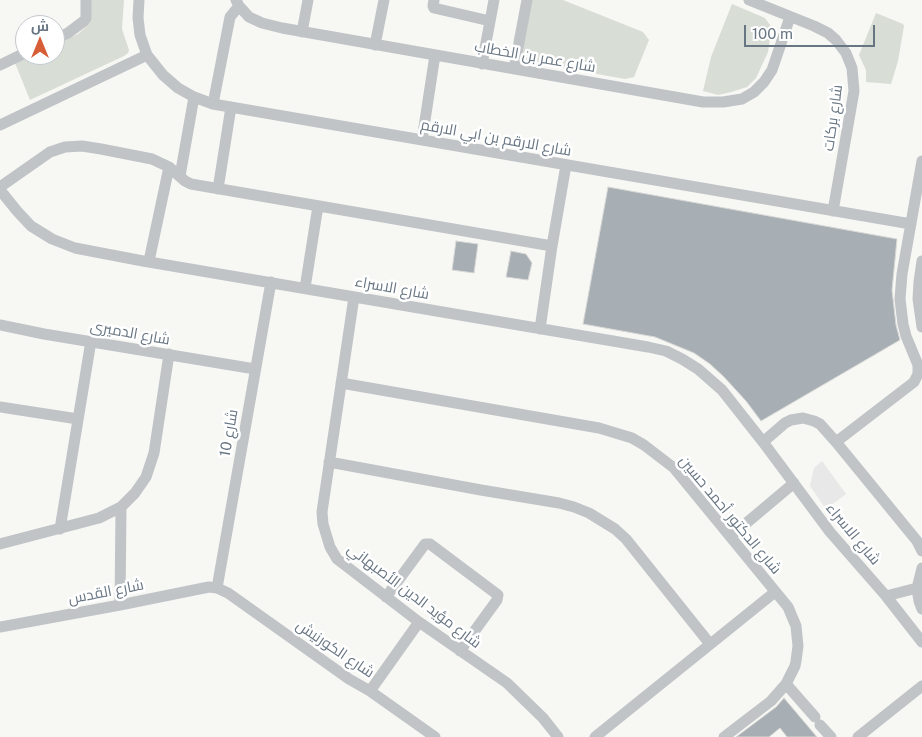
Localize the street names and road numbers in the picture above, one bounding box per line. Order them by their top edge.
street label: شارع عمر بن الخطاب [473,37,597,77]
street label: شارع بركات [819,84,847,152]
street label: شارع الارقم بن ابي الارقم [419,116,573,160]
street label: شارع الاسراء [353,273,431,303]
street label: شارع الدميرى [89,317,171,349]
street label: شارع 10 [216,408,242,458]
street label: شارع الدكتور أحمد حسين [675,452,785,578]
street label: شارع الاسراء [822,499,884,569]
street label: شارع مؤيد الدين الأصبهاني [343,540,485,652]
street label: شارع القدس [67,576,145,608]
street label: شارع الكورنيش [292,616,378,682]

